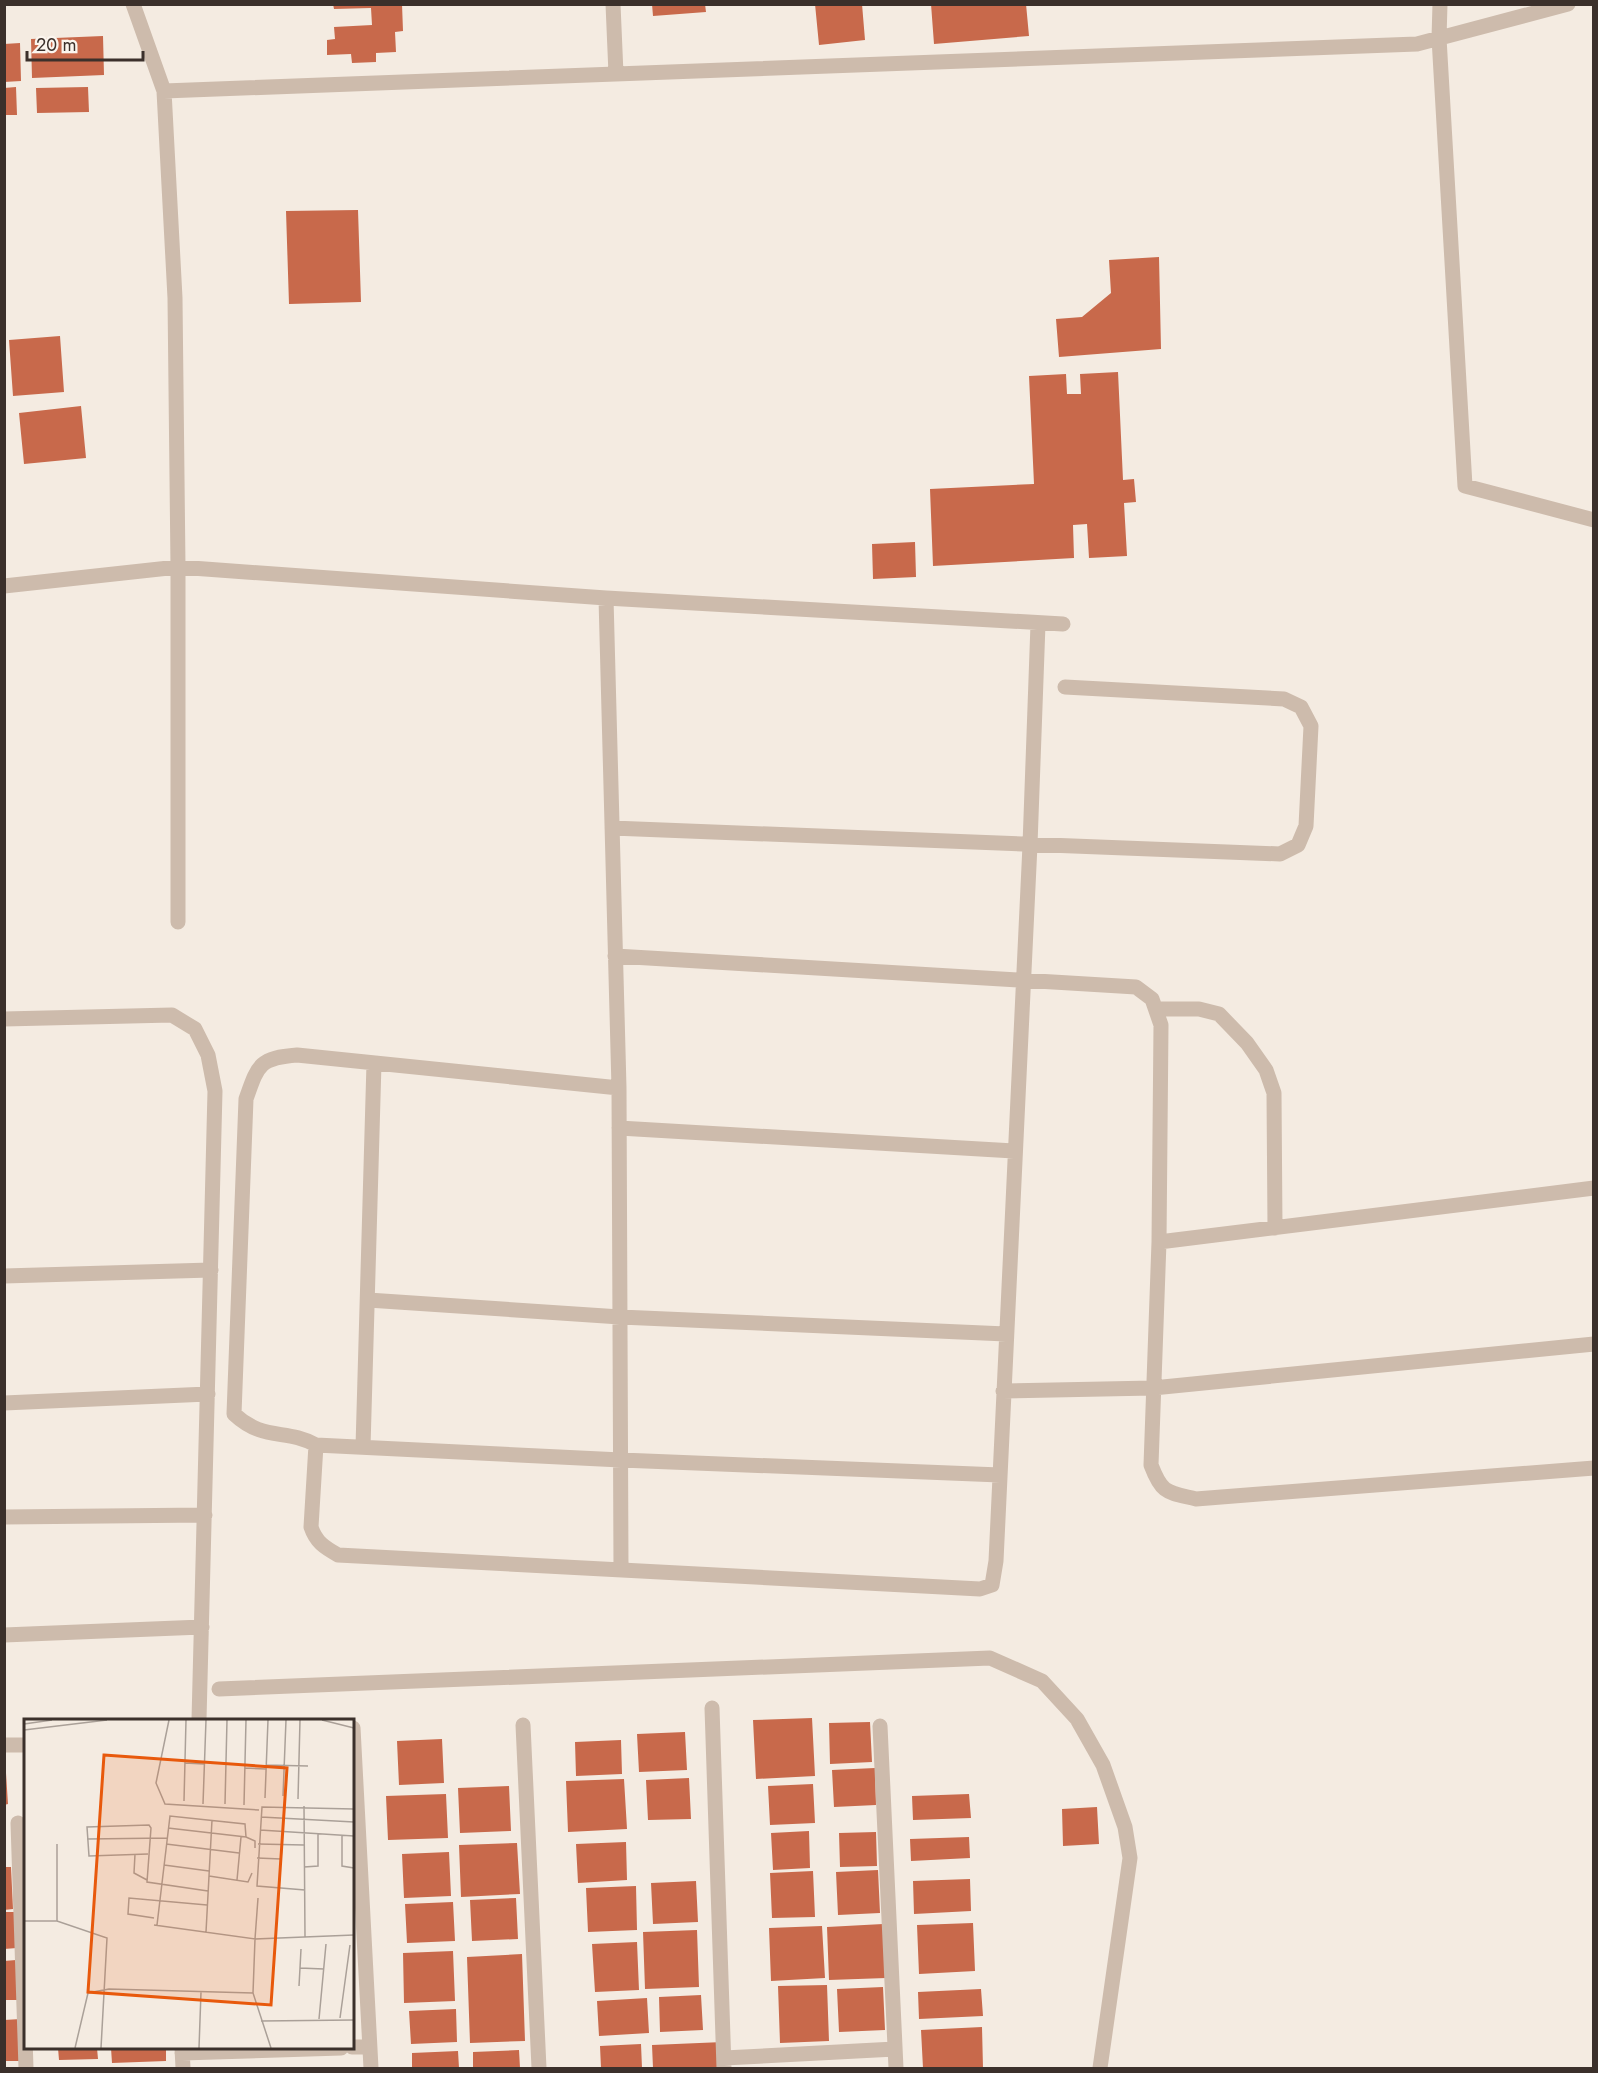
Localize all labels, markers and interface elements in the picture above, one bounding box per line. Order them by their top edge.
scale bar [27,24,142,62]
text: 20 m [36,32,76,58]
inset map [24,1719,354,2049]

